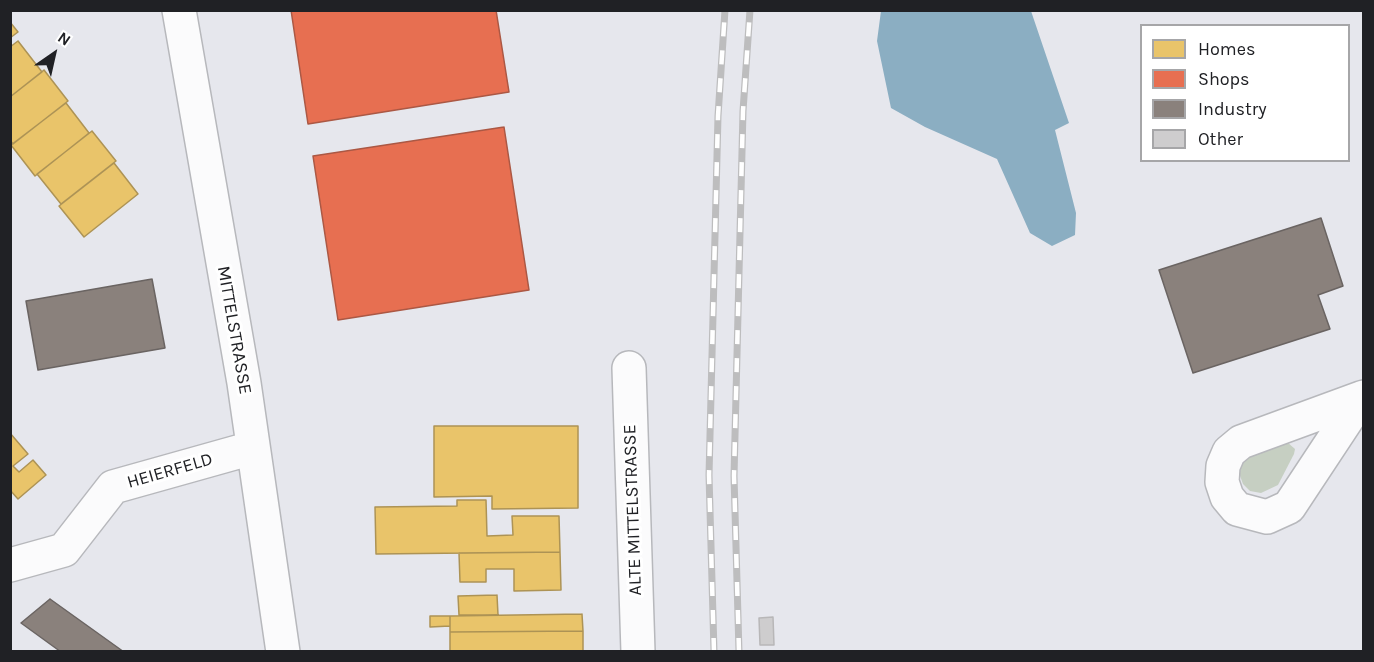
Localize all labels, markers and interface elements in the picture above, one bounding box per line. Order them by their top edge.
north arrow [24,24,84,84]
legend [1140,24,1350,162]
text: N [54,28,74,50]
text: Homes [1198,38,1255,60]
text: Shops [1198,68,1250,90]
text: Industry [1198,98,1267,120]
text: Other [1198,128,1243,150]
street label: MITTELSTRASSE [212,264,256,396]
street label: ALTE MITTELSTRASSE [619,424,647,596]
street label: HEIERFELD [125,448,215,494]

